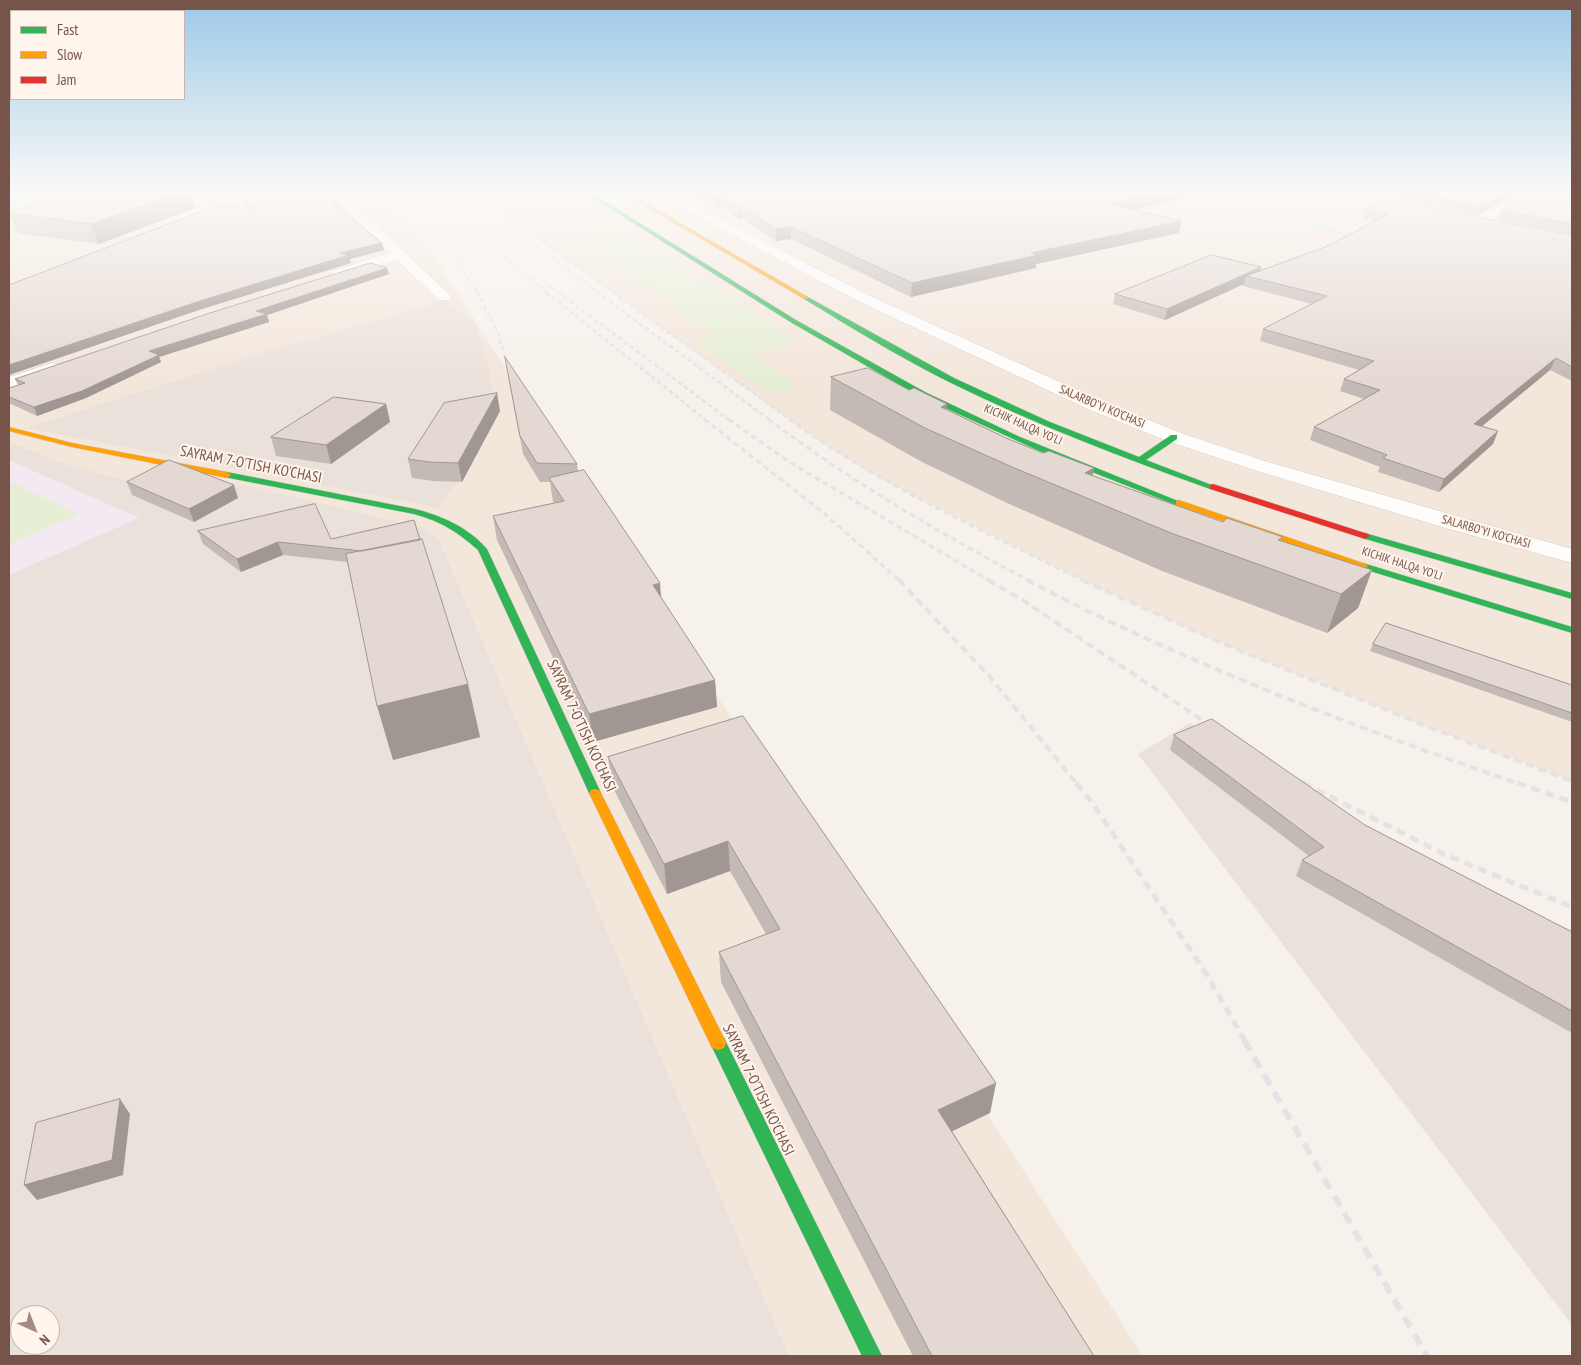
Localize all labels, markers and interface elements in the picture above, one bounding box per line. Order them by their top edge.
legend [10,10,185,100]
text: Fast [57,20,78,39]
text: Slow [57,45,82,64]
text: Jam [57,70,76,89]
street label: SALARBO'YI KO'CHASI [1057,382,1147,432]
street label: KICHIK HALQA YO'LI [982,401,1064,449]
street label: SAYRAM 7-O'TISH KO'CHASI [179,442,323,488]
street label: SALARBO'YI KO'CHASI [1440,512,1532,552]
street label: KICHIK HALQA YO'LI [1360,544,1444,584]
street label: SAYRAM 7-O'TISH KO'CHASI [542,657,620,795]
street label: SAYRAM 7-O'TISH KO'CHASI [718,1021,798,1159]
north arrow [10,1305,60,1355]
text: N [36,1331,54,1349]

